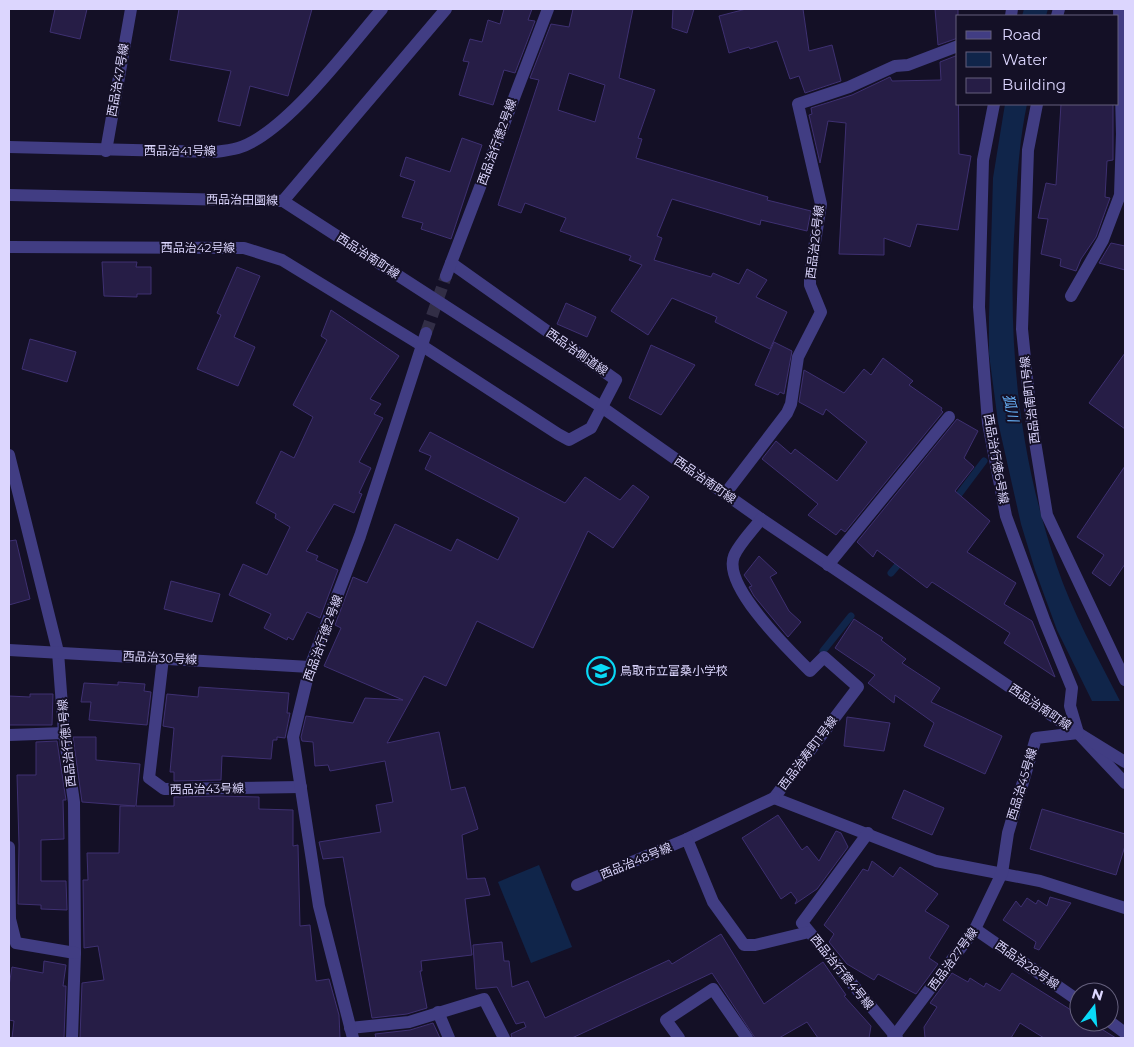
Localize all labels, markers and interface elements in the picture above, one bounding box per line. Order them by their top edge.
legend [956,15,1119,105]
text: Road [1002,25,1041,44]
street label: 西品治47号線 [104,42,131,118]
text: Water [1002,50,1048,69]
text: Building [1002,75,1066,94]
street label: 西品治行徳2号線 [474,97,519,187]
street label: 西品治41号線 [144,143,216,158]
street label: 西品治田園線 [206,191,278,208]
street label: 西品治26号線 [803,204,826,280]
street label: 西品治南町線 [334,230,403,281]
street label: 西品治42号線 [161,240,235,255]
street label: 西品治側道線 [543,325,611,378]
street label: 西品治南町1号線 [1017,355,1042,445]
water label: 狐川 [999,392,1023,426]
street label: 西品治行徳6号線 [981,413,1012,505]
street label: 西品治南町線 [671,453,739,506]
street label: 西品治行徳2号線 [300,593,345,683]
street label: 西品治30号線 [122,648,198,667]
school or university icon: 鳥取市立富桑小学校 [586,656,616,686]
place label: 鳥取市立富桑小学校 [620,663,728,678]
street label: 西品治南町線 [1006,680,1074,733]
street label: 西品治行徳1号線 [54,698,79,788]
street label: 西品治寿町1号線 [775,713,840,792]
street label: 西品治45号線 [1003,746,1040,822]
street label: 西品治43号線 [170,780,244,797]
street label: 西品治48号線 [598,839,674,882]
street label: 西品治27号線 [925,924,980,993]
street label: 西品治行徳4号線 [808,931,877,1012]
street label: 西品治28号線 [992,937,1062,992]
north arrow [1069,982,1119,1032]
text: N [1090,984,1106,1005]

